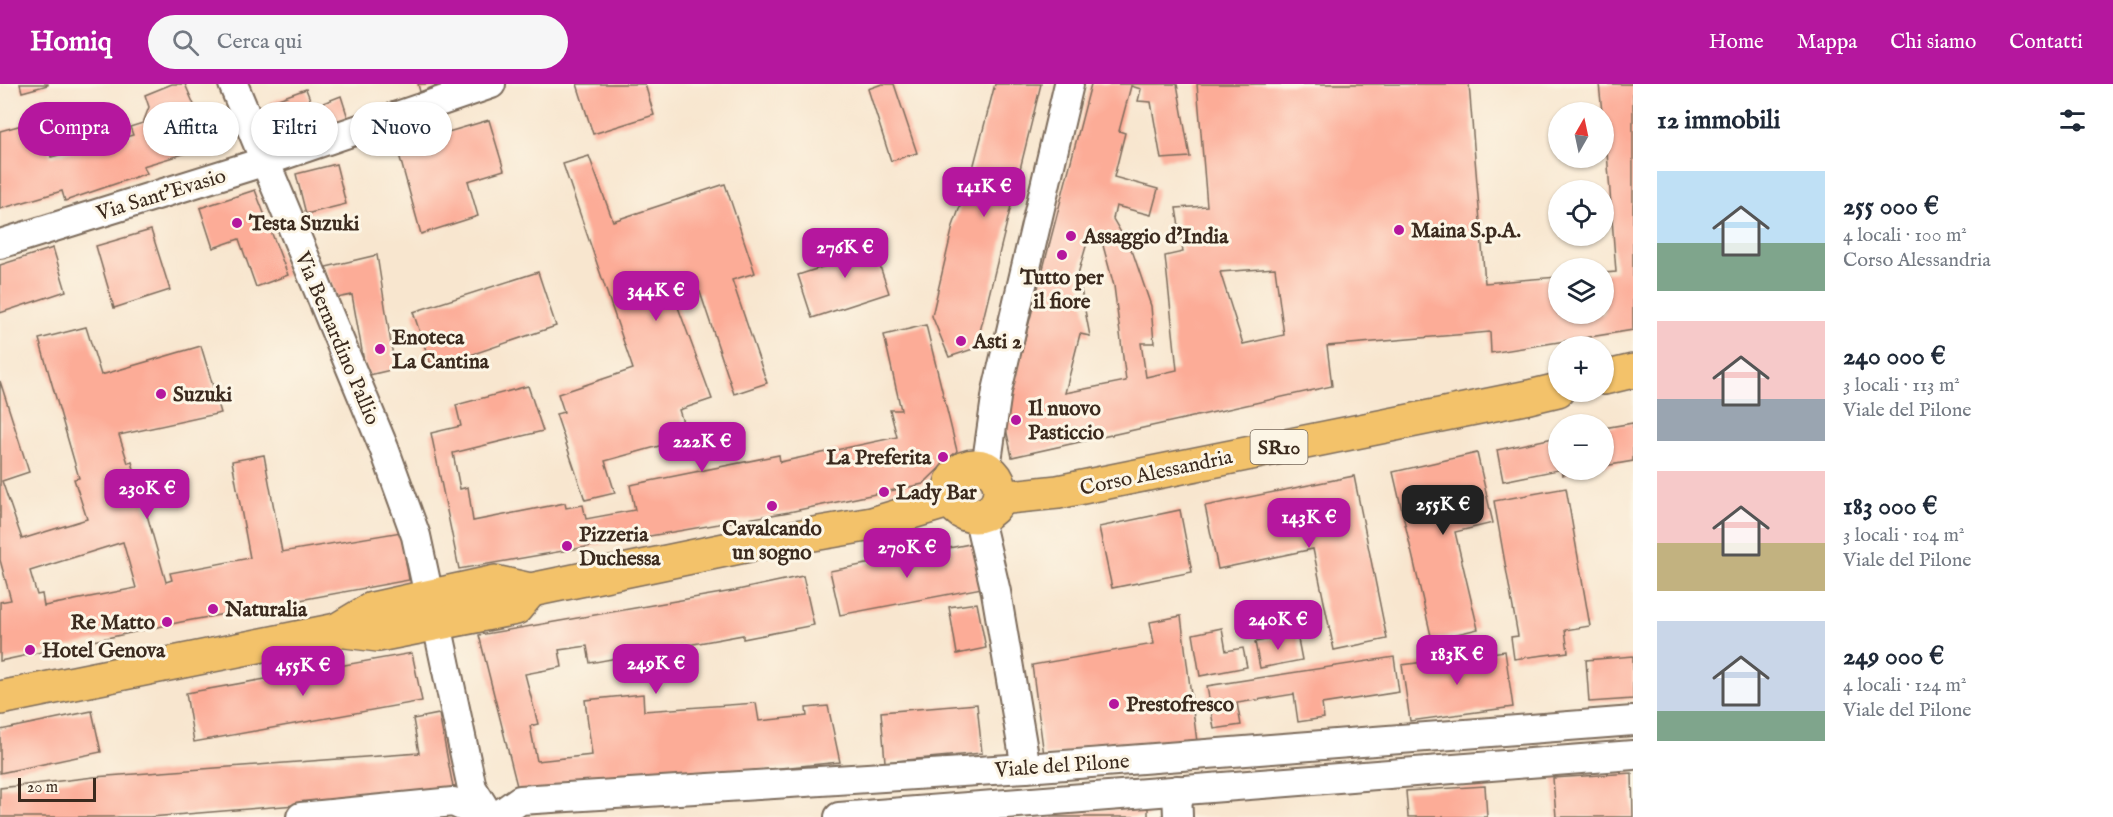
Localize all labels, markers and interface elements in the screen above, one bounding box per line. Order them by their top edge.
search box [148,15,568,69]
text: Homiq [30,25,112,60]
icon: search [169,26,202,59]
text: Cerca qui [217,28,303,56]
text: Home [1709,29,1764,56]
text: Mappa [1797,29,1857,56]
text: Chi siamo [1890,29,1976,56]
text: Contatti [2009,29,2083,56]
chip: Compra [18,102,131,156]
chip: Affitta [143,102,239,156]
chip: Filtri [251,102,338,156]
chip: Nuovo [350,102,452,156]
north arrow [1548,102,1614,168]
map controls [1548,102,1614,480]
text: 12 immobili [1657,104,1780,137]
icon: filters [2056,104,2089,137]
street label: Via Sant'Evasio [93,163,229,228]
pin: 141K € [935,167,1033,218]
text: 141K € [956,174,1012,199]
button: locate [1548,180,1614,246]
text: 255 000 € [1843,190,1939,223]
icon: home [1705,195,1777,267]
place label: Testa Suzuki [248,211,360,238]
marker: Testa Suzuki [230,216,244,230]
place label: Maina S.p.A. [1411,218,1521,245]
marker: Maina S.p.A. [1392,223,1406,237]
text: 4 locali · 100 m² [1843,223,1967,248]
place label: Assaggio d'India [1082,224,1229,251]
pin: 276K € [796,228,894,279]
marker: Assaggio d'India [1064,229,1078,243]
text: 276K € [816,235,874,260]
street label: Via Bernardino Pallio [288,247,385,429]
marker: Tutto per il fiore [1055,248,1069,262]
text: Corso Alessandria [1843,248,1991,273]
button: layers [1548,258,1614,324]
place label: Tutto per il fiore [1019,265,1104,316]
pin: 344K € [607,271,705,322]
text: 344K € [627,278,685,303]
place label: Enoteca La Cantina [392,325,490,376]
place label: Asti 2 [972,329,1022,356]
marker: Asti 2 [954,334,968,348]
button: + [1548,336,1614,402]
text: 240 000 € [1843,340,1946,373]
marker: Enoteca La Cantina [373,342,387,356]
icon: home [1705,345,1777,417]
text: 3 locali · 113 m² [1843,373,1960,398]
place label: Suzuki [173,382,233,409]
marker: Suzuki [154,387,168,401]
place label: Il nuovo Pasticcio [1028,396,1105,447]
text: Viale del Pilone [1843,398,1972,423]
marker: Il nuovo Pasticcio [1009,413,1023,427]
button: − [1548,414,1614,480]
pin: 222K € [653,422,751,473]
text: 222K € [673,429,731,454]
road number: SR10 [1250,430,1308,464]
street label: Corso Alessandria [1078,444,1236,503]
place label: La Preferita [826,445,932,472]
marker: La Preferita [936,450,950,464]
pin: 230K € [98,469,196,520]
text: 230K € [118,476,176,501]
place label: Lady Bar [896,480,977,507]
marker: Lady Bar [877,485,891,499]
pin: 255K € [1394,485,1492,536]
text: 183 000 € [1843,490,1938,523]
text: 255K € [1416,492,1470,517]
icon: home [1705,495,1777,567]
pin: 143K € [1260,498,1358,549]
marker: Cavalcando un sogno [765,499,779,513]
text: 143K € [1281,505,1337,530]
place label: Cavalcando un sogno [722,516,822,567]
place label: Pizzeria Duchessa [579,522,661,573]
text: 3 locali · 104 m² [1843,523,1965,548]
pin: 270K € [858,528,956,579]
text: 270K € [878,535,936,560]
marker: Pizzeria Duchessa [560,539,574,553]
text: Viale del Pilone [1843,548,1972,573]
place label: Naturalia [224,597,308,624]
pin: 240K € [1229,600,1327,651]
marker: Naturalia [206,602,220,616]
text: 240K € [1248,607,1308,632]
place label: Re Matto [70,610,156,637]
marker: Re Matto [160,615,174,629]
pin: 183K € [1408,635,1506,686]
place label: Hotel Genova [42,638,166,665]
text: 249 000 € [1843,640,1944,673]
text: 183K € [1430,642,1484,667]
marker: Hotel Genova [23,643,37,657]
pin: 249K € [607,644,705,695]
icon: home [1705,645,1777,717]
pin: 455K € [254,646,352,697]
text: 249K € [627,651,685,676]
text: 455K € [276,653,330,678]
text: 4 locali · 124 m² [1843,673,1967,698]
place label: Prestofresco [1126,692,1235,719]
marker: Prestofresco [1107,697,1121,711]
text: Viale del Pilone [1843,698,1972,723]
street label: Viale del Pilone [993,748,1131,785]
scale bar [18,775,96,802]
text: 20 m [27,778,58,798]

